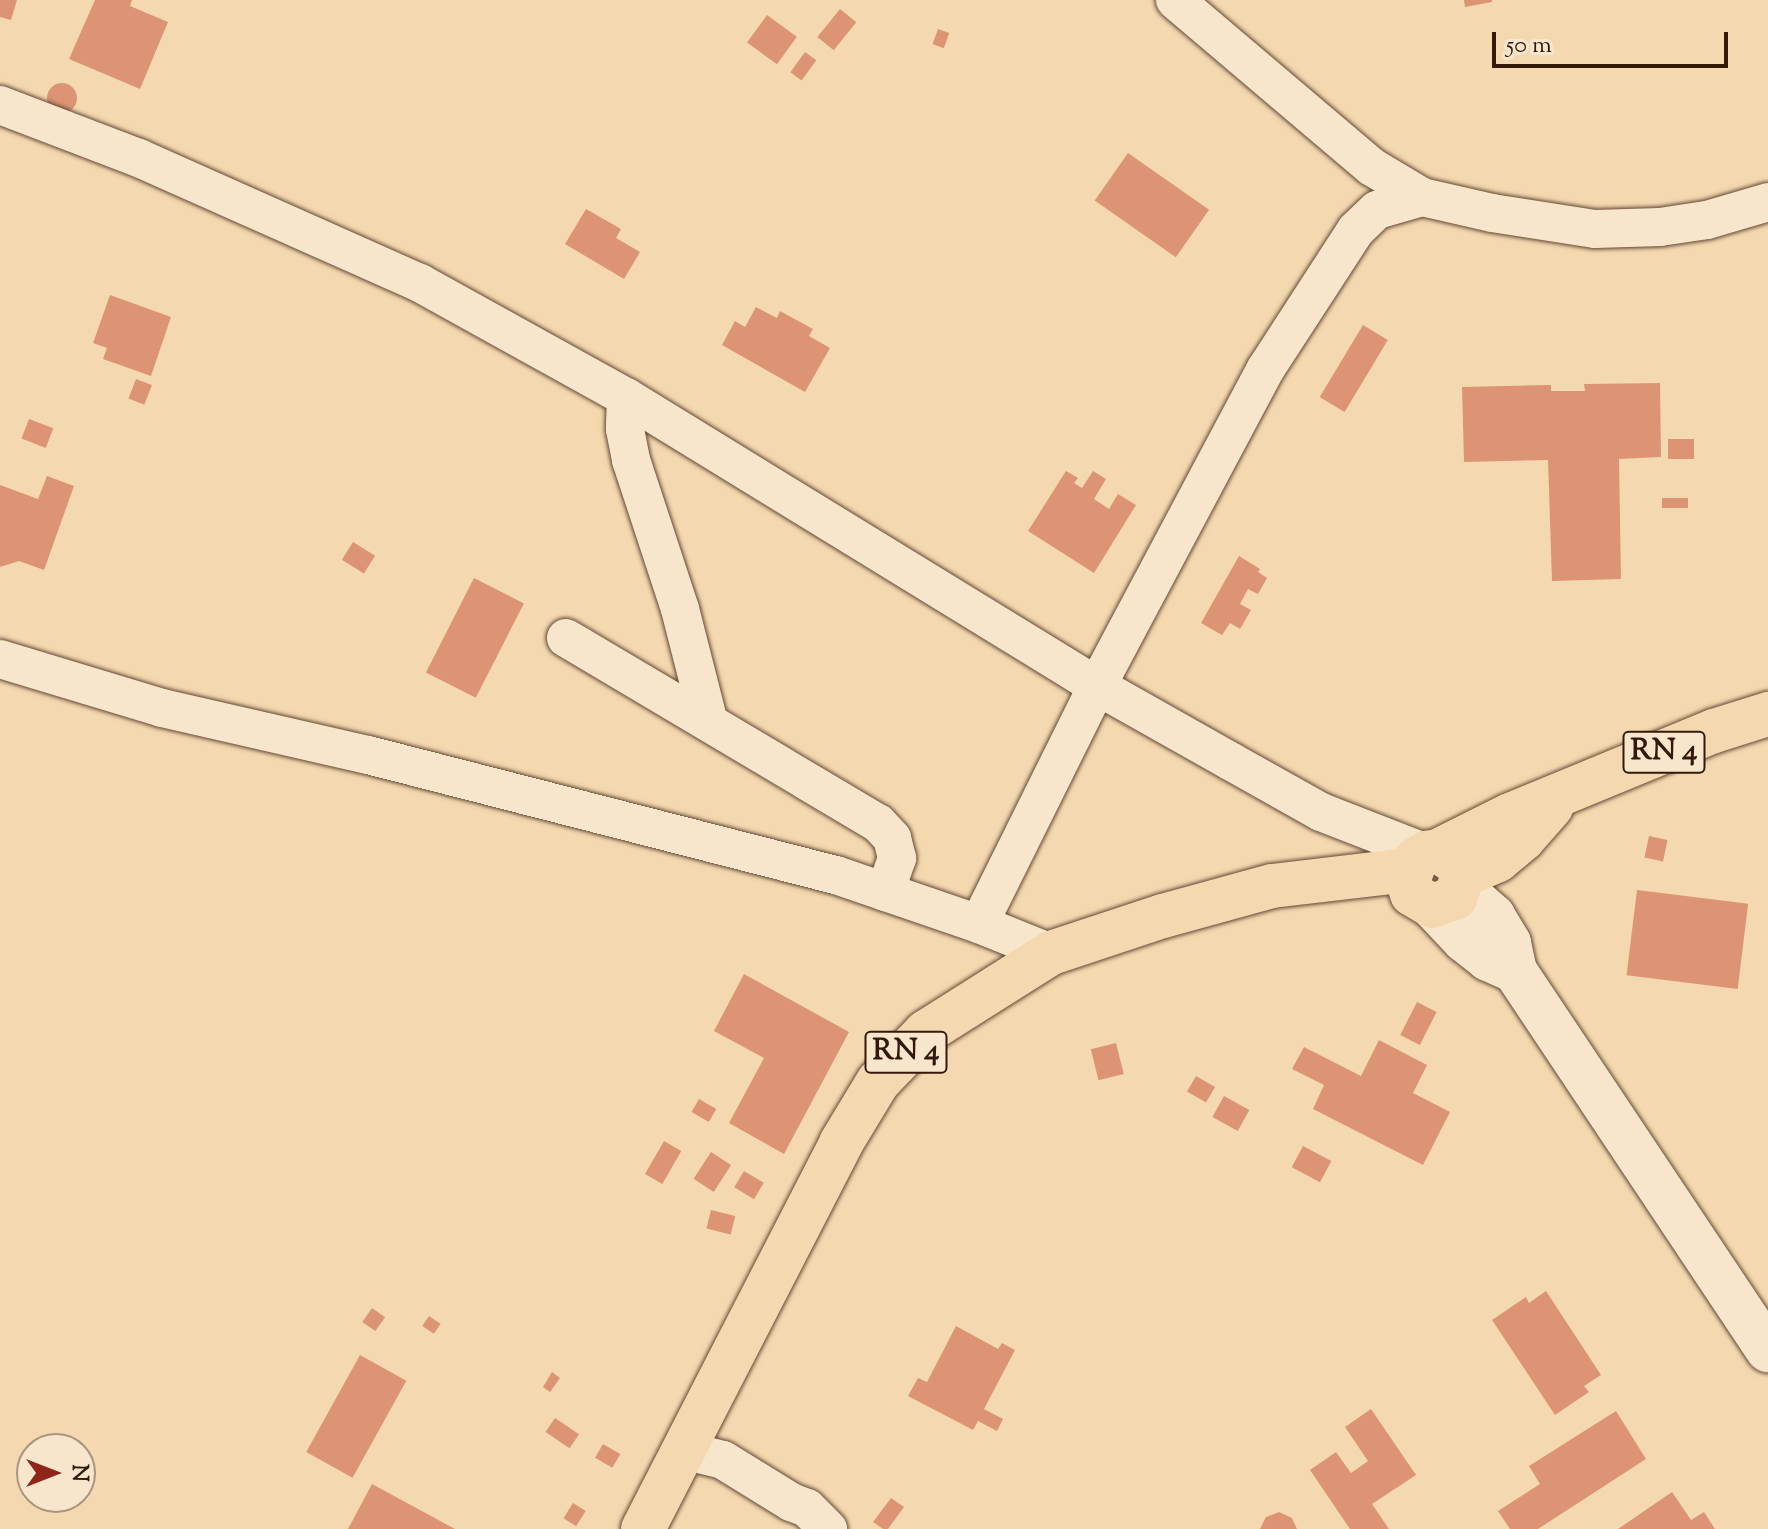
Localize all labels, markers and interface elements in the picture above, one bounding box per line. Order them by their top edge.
scale bar [1496,16,1732,66]
text: 50 m [1506,29,1552,63]
road number: RN 4 [1622,726,1706,778]
road number: RN 4 [864,1026,948,1078]
north arrow [16,1433,96,1513]
text: N [62,1464,94,1482]

